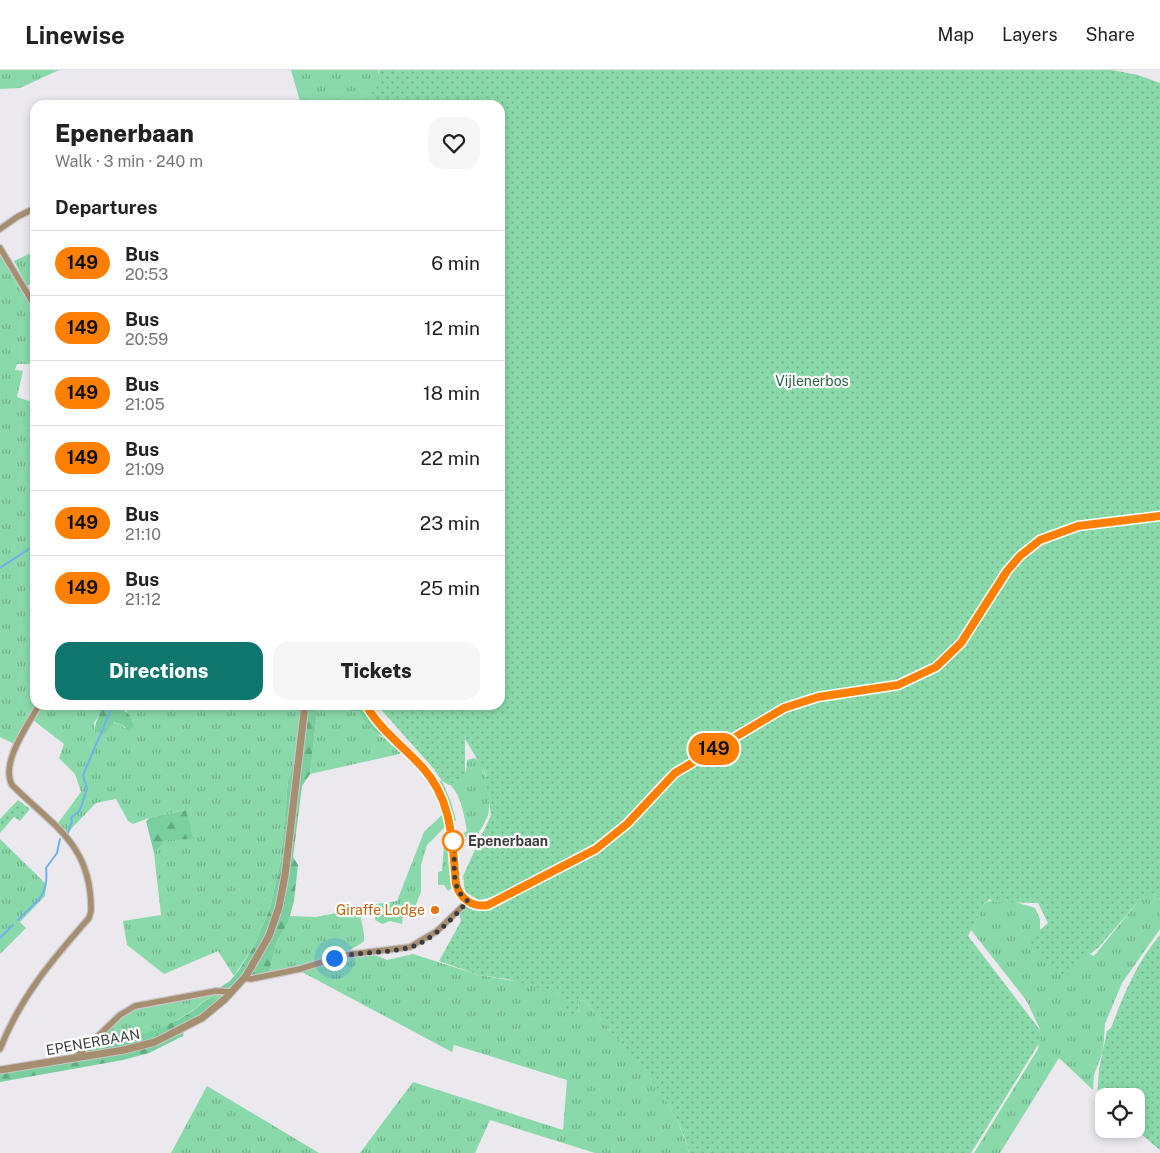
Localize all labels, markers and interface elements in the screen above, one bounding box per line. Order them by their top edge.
text: Linewise [25,21,125,49]
text: Map [938,24,974,45]
text: Layers [1002,24,1058,45]
text: Share [1086,24,1135,45]
button: heart [428,117,480,169]
text: Epenerbaan [55,119,194,147]
text: Walk · 3 min · 240 m [55,152,203,171]
text: Departures [55,196,158,218]
text: Bus [125,243,159,265]
text: 149 [67,252,98,273]
text: 6 min [431,252,480,274]
text: 20:53 [125,265,168,284]
text: Bus [125,308,159,330]
text: 149 [67,317,98,338]
text: 12 min [424,317,480,339]
text: 20:59 [125,330,168,349]
text: Bus [125,373,159,395]
park label: Vijlenerbos [775,373,849,389]
text: 149 [67,382,98,403]
text: 18 min [423,382,480,404]
text: 21:05 [125,395,165,414]
text: Bus [125,438,159,460]
text: 149 [67,447,98,468]
text: 22 min [421,447,480,469]
text: 21:09 [125,460,164,479]
text: Bus [125,503,159,525]
text: 149 [67,512,98,533]
text: 23 min [420,512,480,534]
text: 21:10 [125,525,161,544]
text: Bus [125,568,159,590]
text: 149 [67,577,98,598]
text: 25 min [420,577,480,599]
text: 21:12 [125,590,161,609]
button: Directions [55,642,263,700]
button: Tickets [273,642,480,700]
line badge: 149 [685,733,743,765]
text: 149 [698,738,730,759]
marker: Epenerbaan [442,830,464,852]
place label: Epenerbaan [468,833,548,849]
place label: Giraffe Lodge [336,902,425,918]
marker: Giraffe Lodge [429,904,441,916]
your location [322,946,347,971]
street label: EPENERBAAN [45,1026,141,1058]
map controls [1095,1088,1145,1138]
button: locate [1095,1088,1145,1138]

